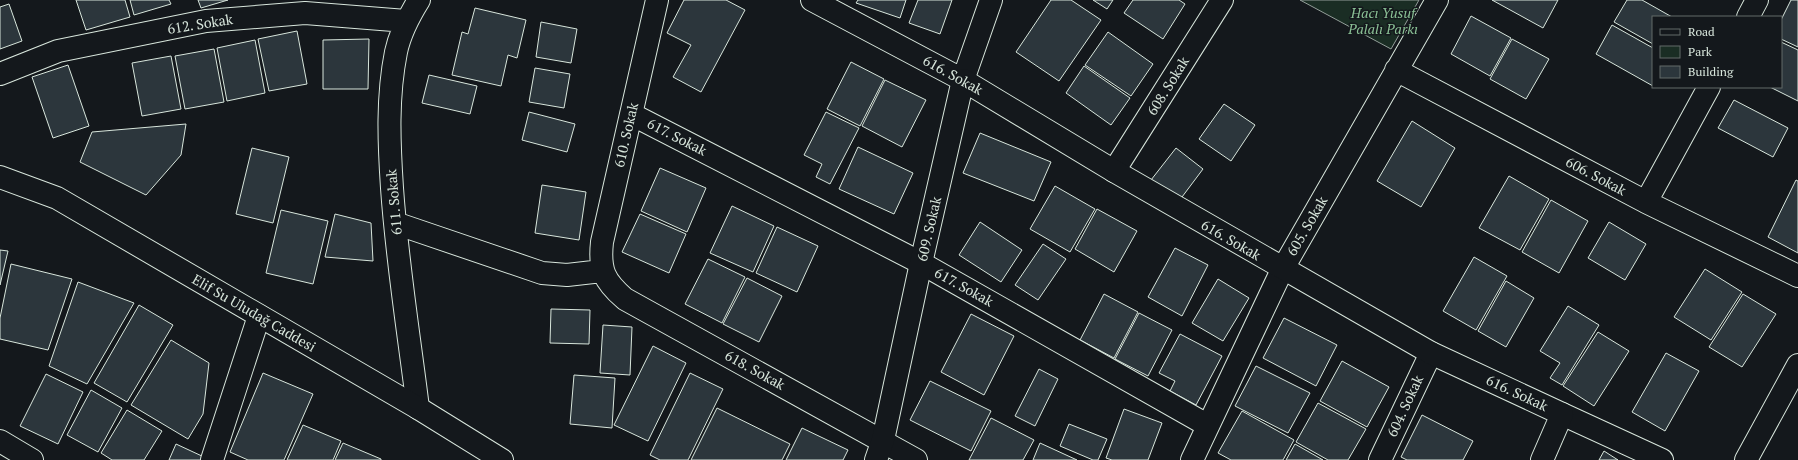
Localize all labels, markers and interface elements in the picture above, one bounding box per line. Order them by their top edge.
park label: Hacı Yusuf Palalı Parkı [1347,3,1418,38]
street label: 612. Sokak [166,9,235,38]
legend [1652,16,1782,88]
text: Road [1688,24,1715,39]
text: Park [1688,44,1713,59]
street label: 616. Sokak [920,50,987,99]
street label: 608. Sokak [1142,52,1194,119]
text: Building [1688,64,1734,79]
street label: 610. Sokak [609,100,642,169]
street label: 617. Sokak [644,113,711,160]
street label: 606. Sokak [1563,152,1630,200]
street label: 611. Sokak [381,168,406,236]
street label: 605. Sokak [1282,192,1332,259]
street label: 609. Sokak [912,194,945,263]
street label: 616. Sokak [1198,215,1265,265]
street label: 617. Sokak [931,263,998,311]
street label: Elif Su Uludağ Caddesi [189,269,320,356]
street label: 618. Sokak [722,345,789,394]
street label: 616. Sokak [1483,370,1552,415]
street label: 604. Sokak [1382,371,1427,440]

